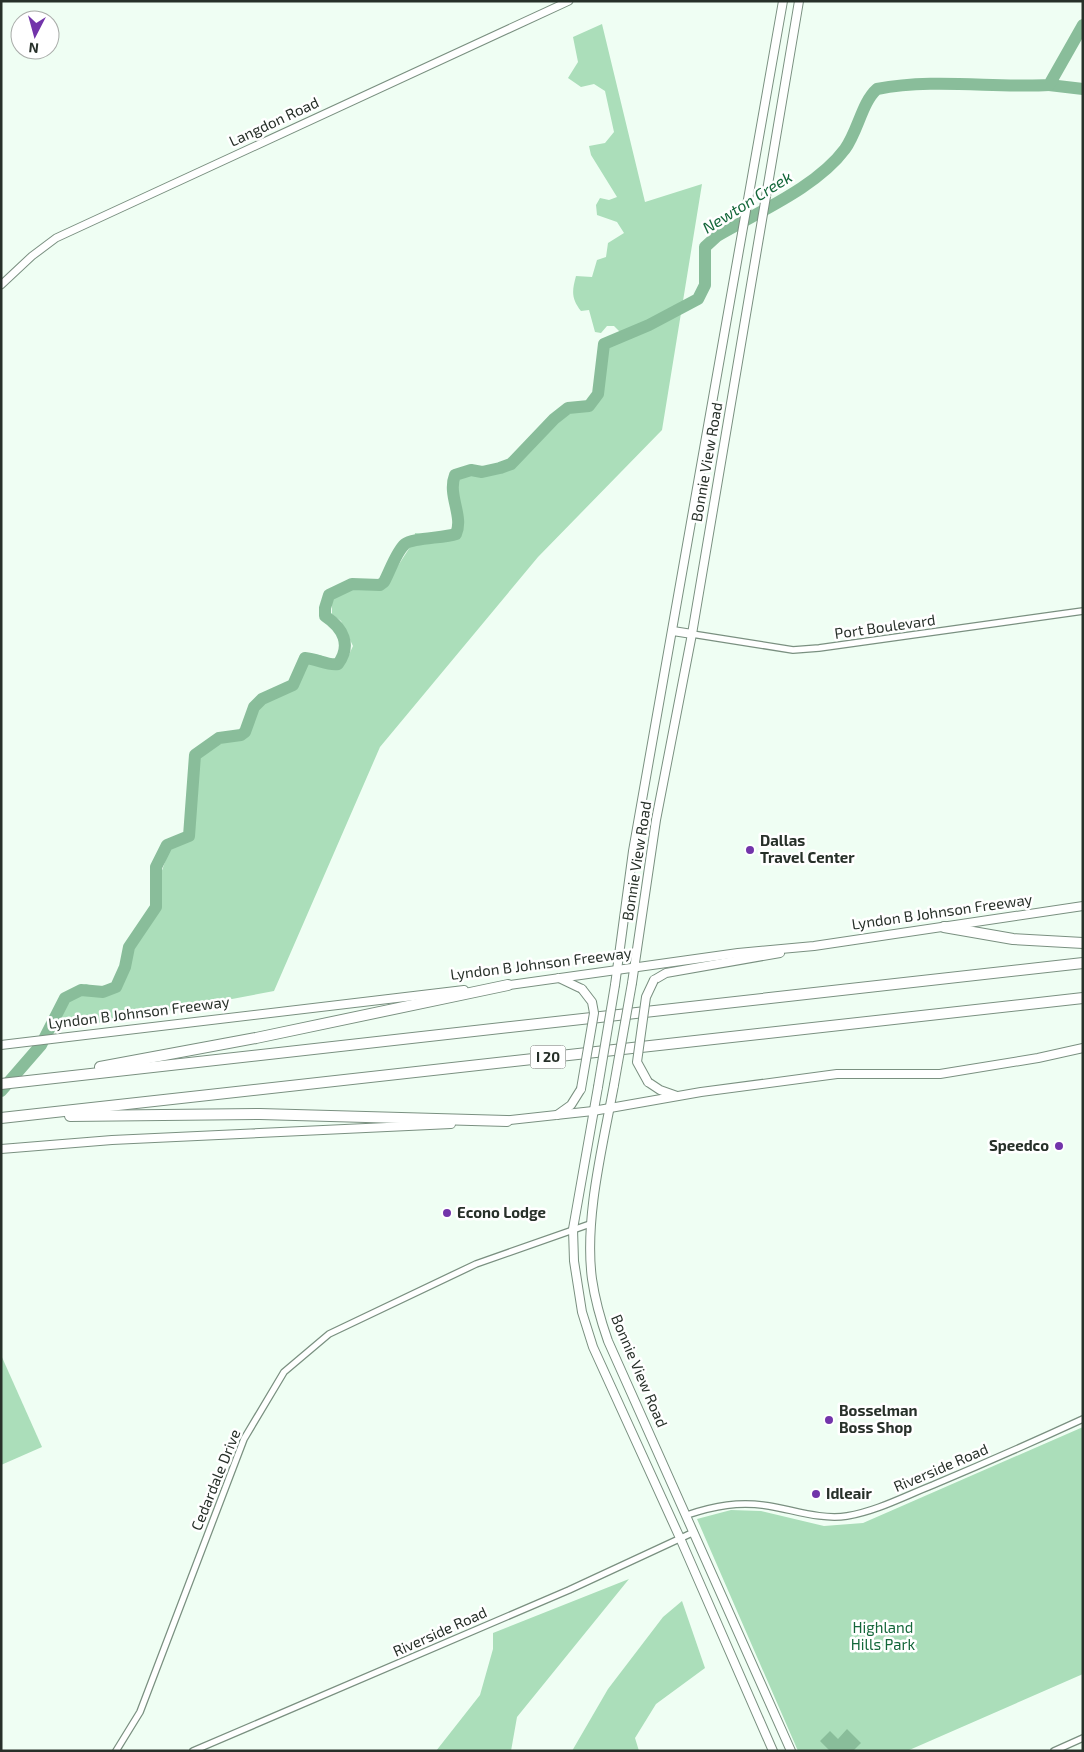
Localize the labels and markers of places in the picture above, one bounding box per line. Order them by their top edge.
place label: Dallas Travel Center [760,831,855,866]
marker: Dallas Travel Center [744,844,756,856]
place label: Speedco [989,1136,1049,1154]
marker: Speedco [1053,1140,1065,1152]
place label: Econo Lodge [457,1203,546,1221]
marker: Econo Lodge [441,1207,453,1219]
place label: Bosselman Boss Shop [839,1401,918,1436]
marker: Bosselman Boss Shop [823,1414,835,1426]
place label: Idleair [826,1484,872,1502]
marker: Idleair [810,1488,822,1500]

